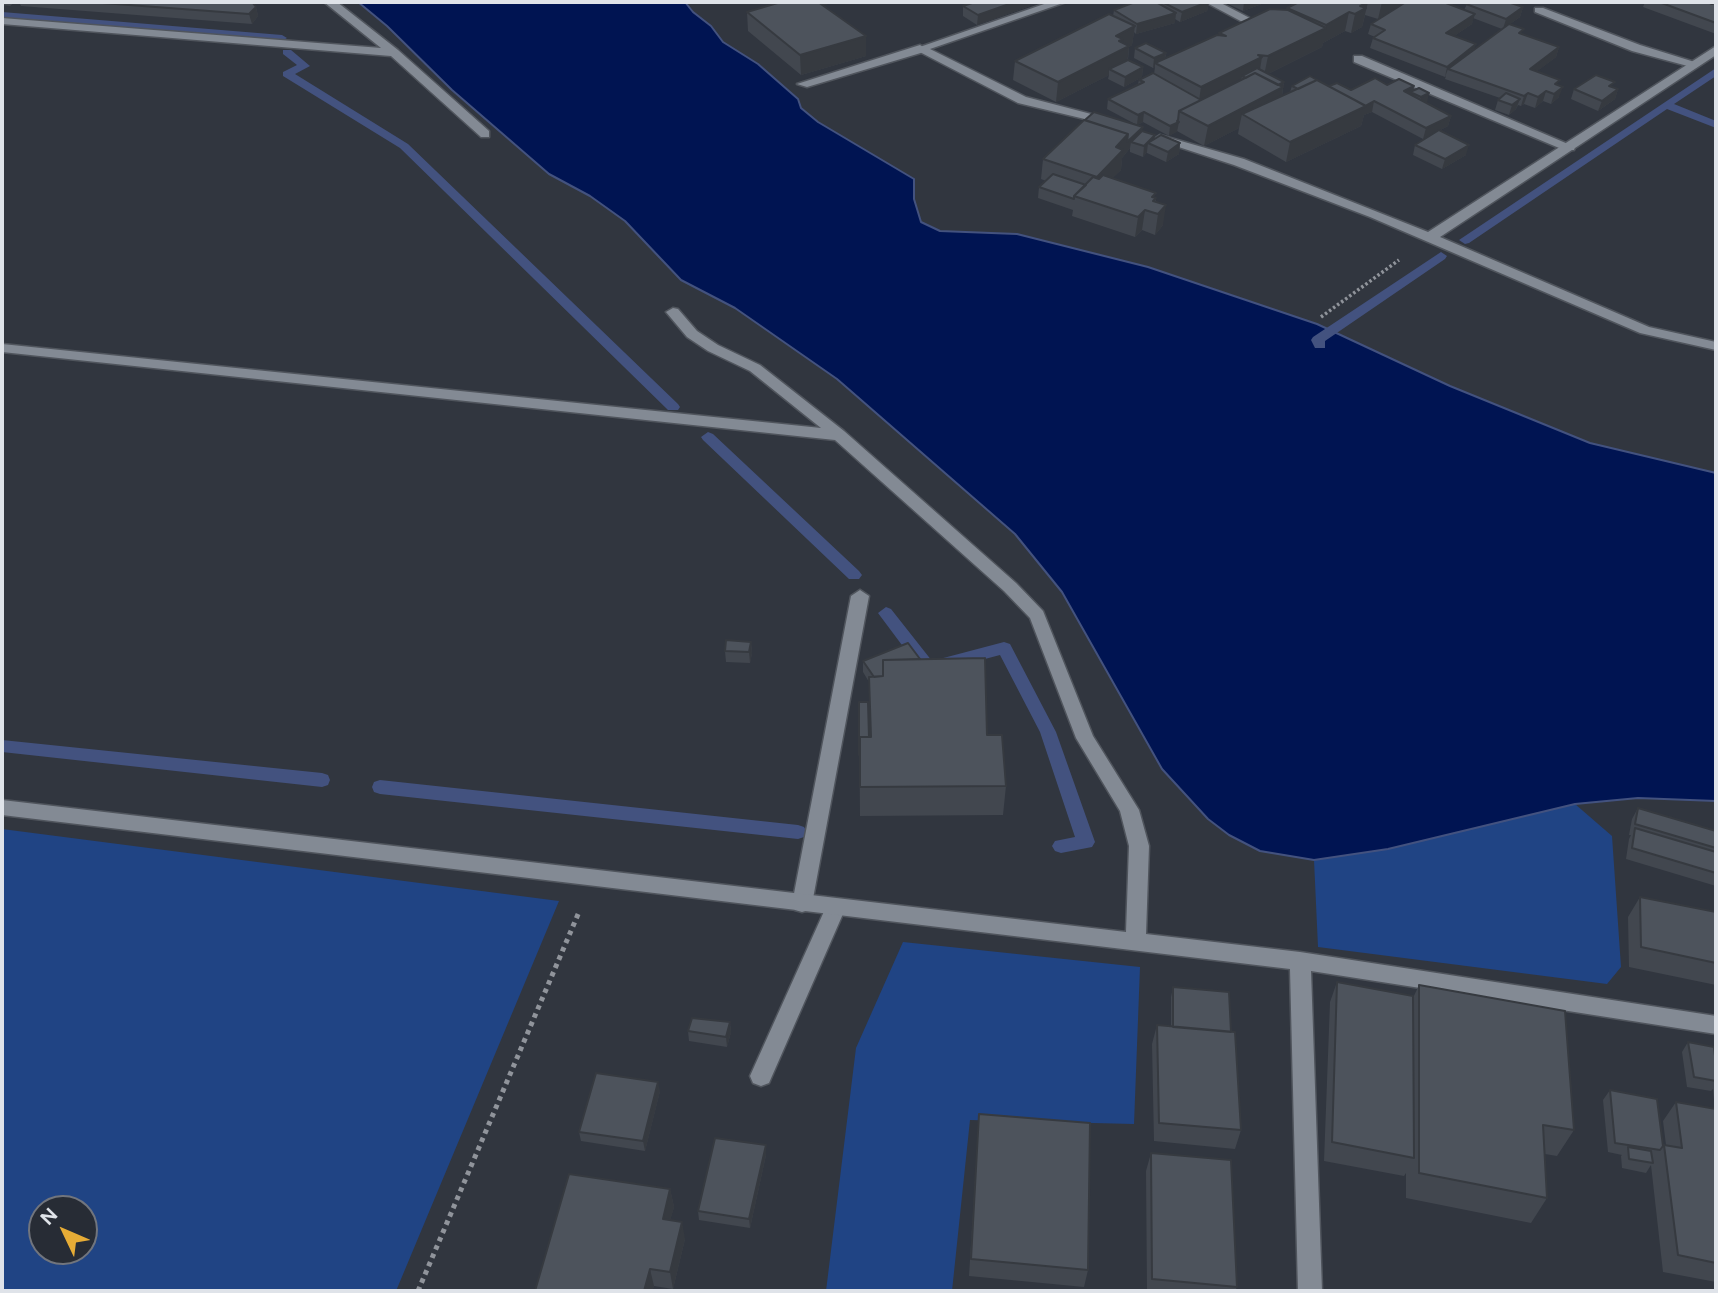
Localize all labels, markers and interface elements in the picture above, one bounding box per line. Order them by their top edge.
north arrow [28,1195,98,1265]
text: N [36,1203,62,1230]

